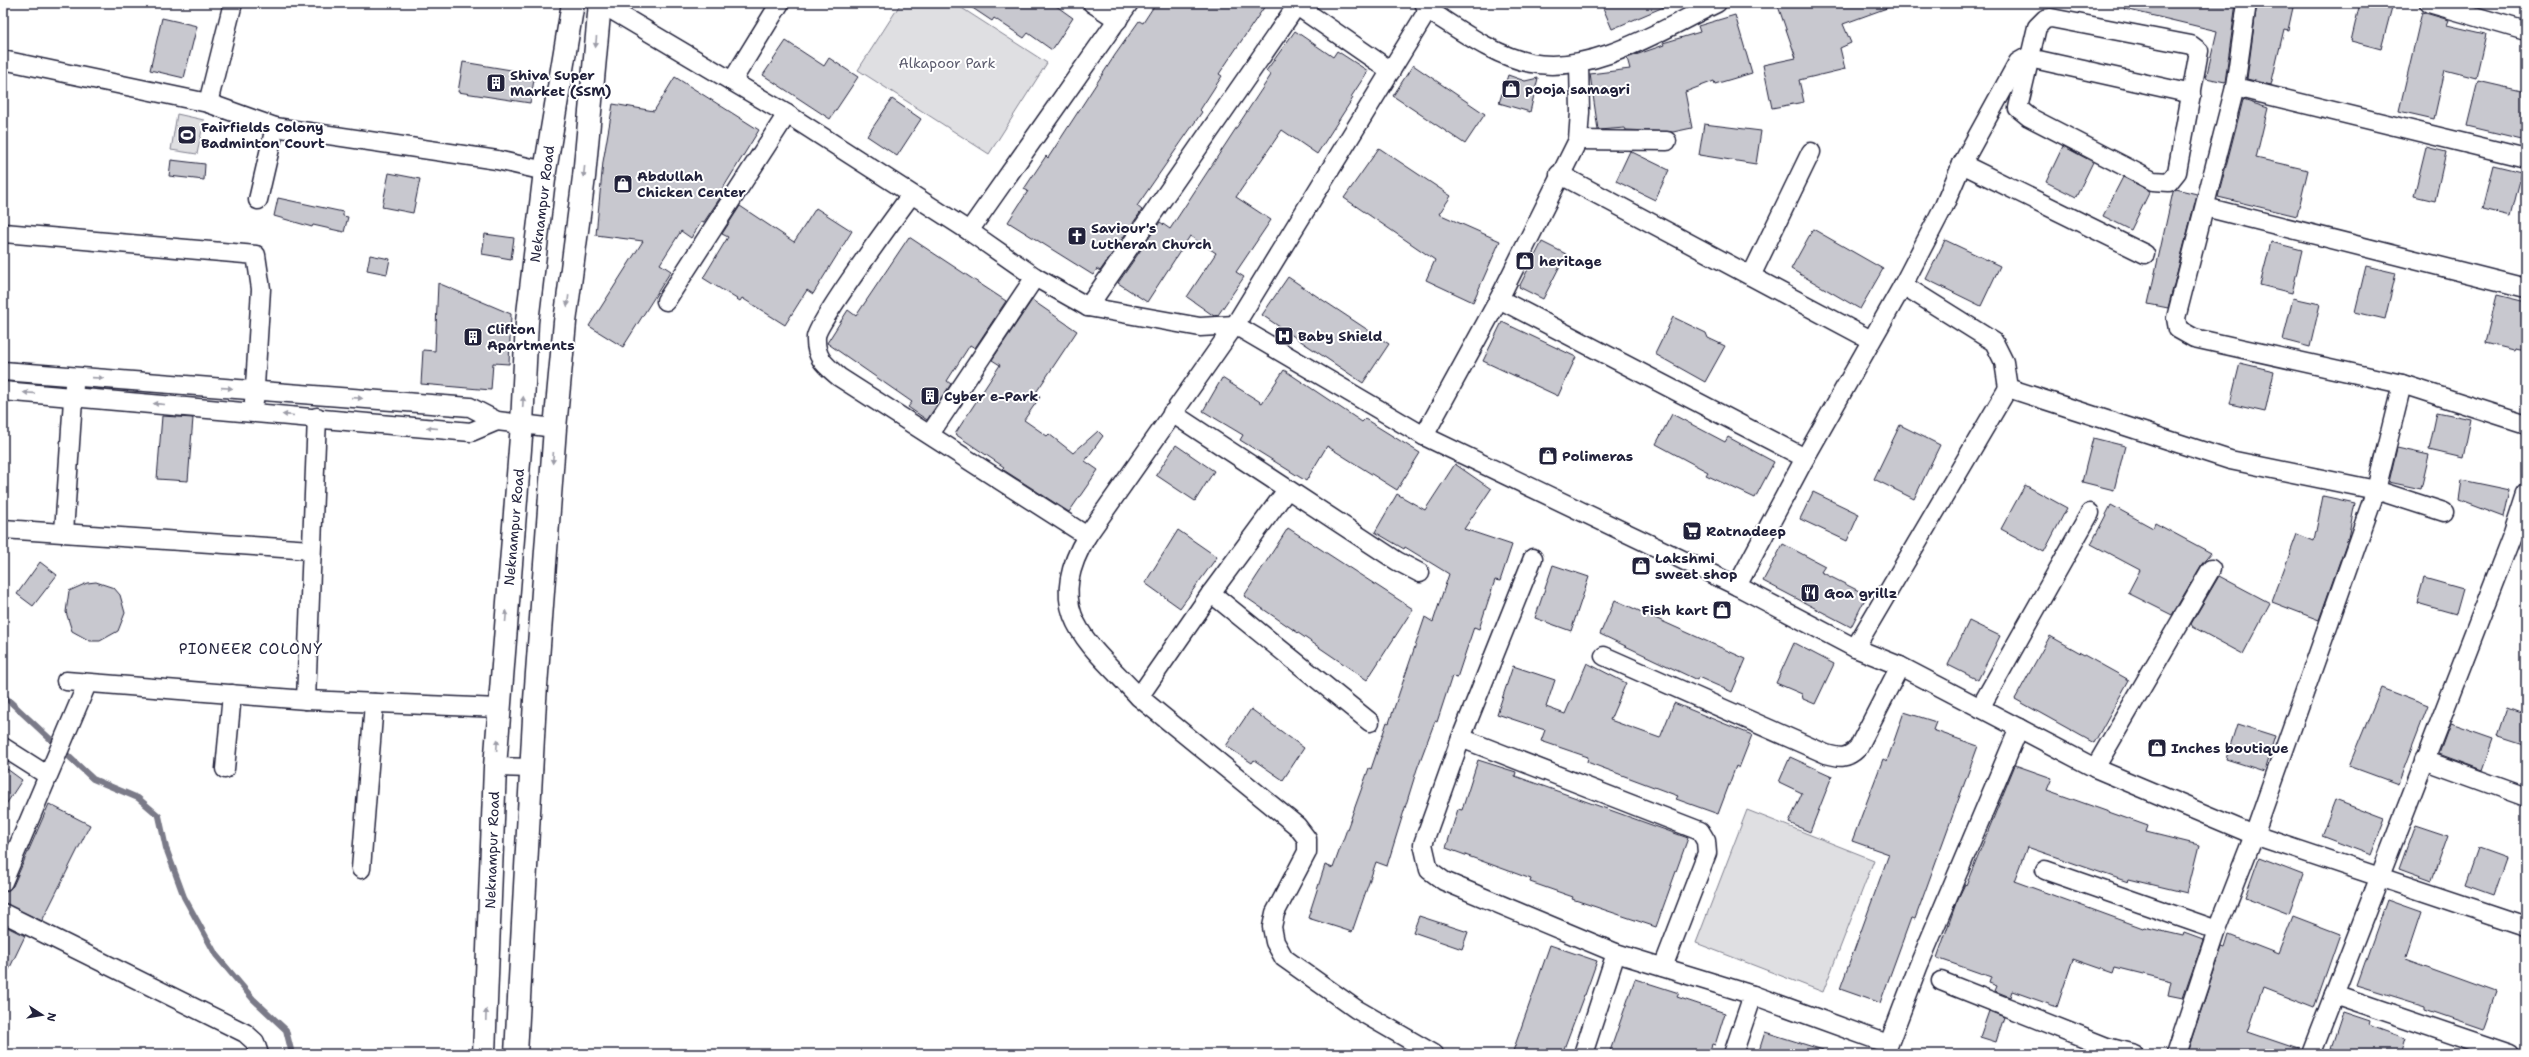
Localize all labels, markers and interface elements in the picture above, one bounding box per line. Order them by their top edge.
one-way arrow [593,36,600,48]
park label: Alkapoor Park [899,54,995,72]
place label: Shiva Super Market (SSM) [510,66,611,100]
building icon: Shiva Super Market (SSM) [485,72,507,94]
shop icon: pooja samagri [1500,78,1522,100]
place label: pooja samagri [1525,80,1630,98]
place label: Fairfields Colony Badminton Court [201,118,325,152]
sports icon: Fairfields Colony Badminton Court [176,124,198,146]
street label: Neknampur Road [526,144,558,264]
one-way arrow [581,166,588,178]
place label: Abdullah Chicken Center [637,167,746,201]
shop icon: Abdullah Chicken Center [612,173,634,195]
place label: Saviour's Lutheran Church [1091,219,1212,253]
church icon: Saviour's Lutheran Church [1066,225,1088,247]
shop icon: heritage [1514,250,1536,272]
place label: heritage [1539,252,1602,270]
one-way arrow [565,295,571,307]
place label: Clifton Apartments [487,320,575,354]
hospital icon: Baby Shield [1273,325,1295,347]
building icon: Clifton Apartments [462,326,484,348]
place label: Baby Shield [1298,327,1383,345]
one-way arrow [92,375,104,382]
one-way arrow [221,384,233,391]
building icon: Cyber e-Park [919,385,941,407]
place label: Cyber e-Park [944,387,1038,405]
one-way arrow [23,389,35,396]
one-way arrow [351,394,363,401]
one-way arrow [520,395,526,408]
one-way arrow [153,400,165,407]
one-way arrow [282,412,294,418]
one-way arrow [426,425,438,432]
shop icon: Polimeras [1537,445,1559,467]
place label: Polimeras [1562,447,1633,465]
one-way arrow [549,452,556,464]
street label: Neknampur Road [500,467,528,586]
supermarket icon: Ratnadeep [1681,520,1703,542]
place label: Ratnadeep [1706,522,1786,540]
place label: Lakshmi sweet shop [1655,549,1737,583]
shop icon: Lakshmi sweet shop [1630,555,1652,577]
restaurant icon: Goa grillz [1799,582,1821,604]
place label: Goa grillz [1824,584,1898,602]
shop icon: Fish kart [1711,599,1733,621]
place label: Fish kart [1642,601,1708,619]
one-way arrow [503,610,510,622]
district label: PIONEER COLONY [179,639,323,659]
shop icon: Inches boutique [2146,737,2168,759]
one-way arrow [493,739,500,751]
place label: Inches boutique [2171,739,2289,757]
street label: Neknampur Road [481,791,503,909]
north arrow [22,995,62,1035]
one-way arrow [482,1009,489,1021]
text: N [43,1011,60,1023]

